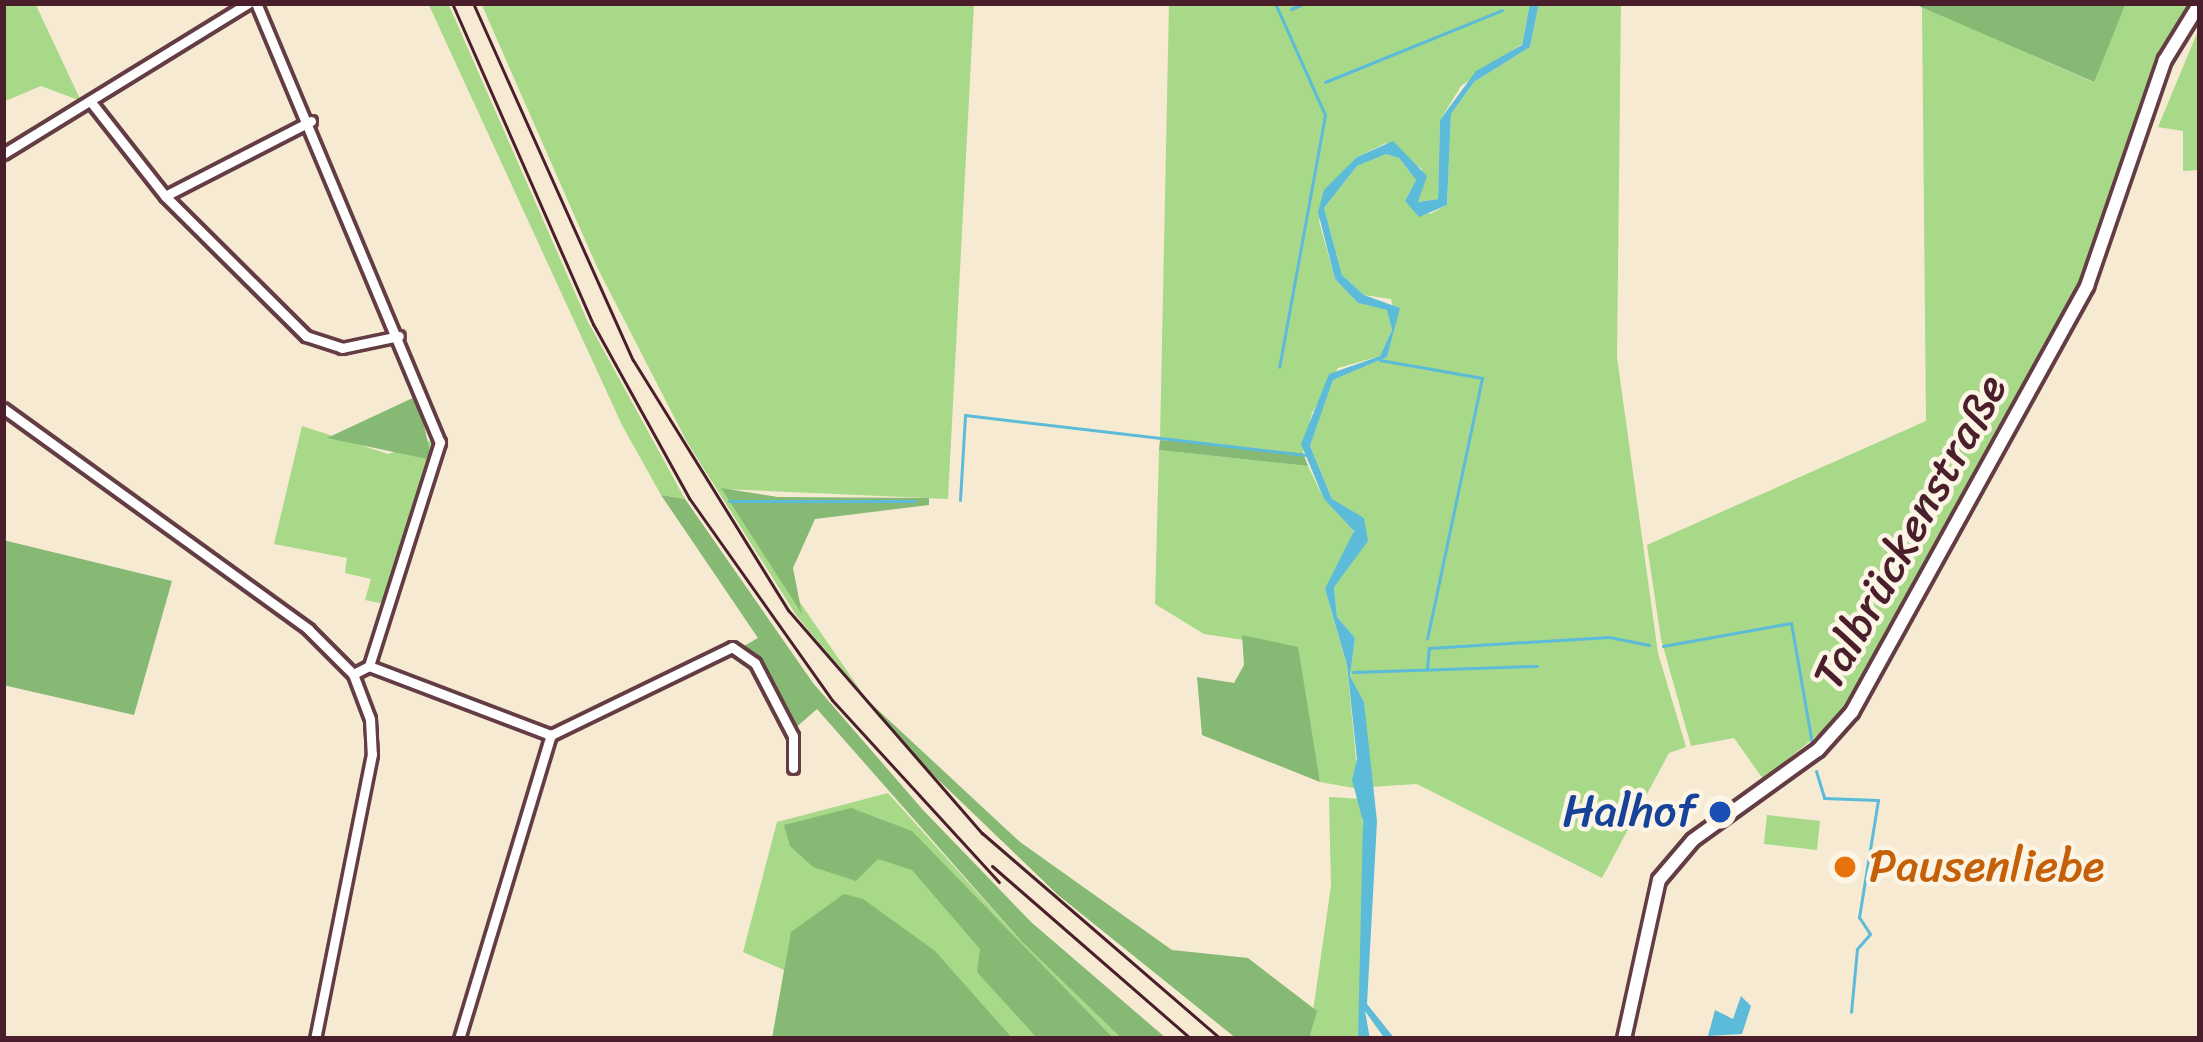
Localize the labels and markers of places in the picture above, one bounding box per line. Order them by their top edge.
place label: Halhof [1563,785,1696,839]
marker: Halhof [1707,799,1733,825]
place label: Pausenliebe [1869,840,2104,894]
marker: Pausenliebe [1832,854,1858,880]

